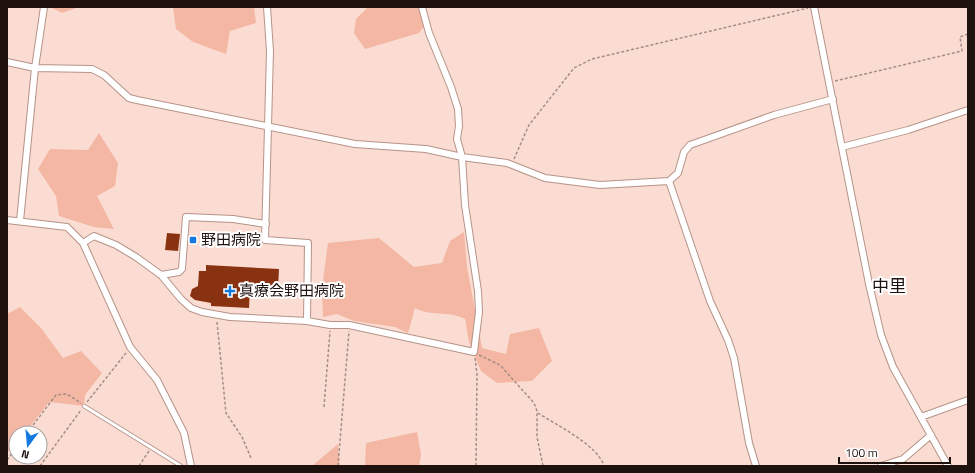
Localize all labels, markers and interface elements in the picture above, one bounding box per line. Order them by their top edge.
place label: 野田病院 [201,228,261,251]
marker: 野田病院 [188,235,198,245]
district label: 中里 [872,273,906,299]
place label: 真療会野田病院 [239,279,344,302]
marker: 真療会野田病院 [224,285,236,297]
north arrow [8,425,48,465]
scale bar [839,439,950,465]
text: 100 m [845,443,878,462]
text: N [19,446,31,463]

